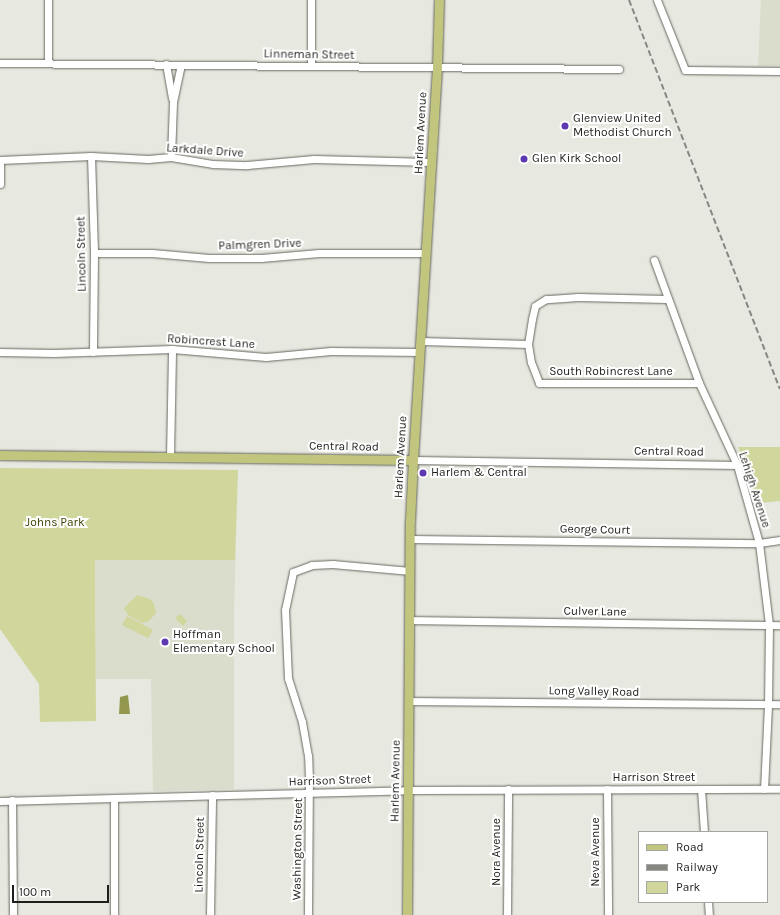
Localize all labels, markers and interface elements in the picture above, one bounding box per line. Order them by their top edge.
street label: Linneman Street [264,47,354,63]
street label: Harlem Avenue [412,92,430,174]
place label: Glenview United Methodist Church [573,112,672,140]
marker: Glenview United Methodist Church [560,121,570,131]
street label: Larkdale Drive [166,141,244,161]
place label: Glen Kirk School [532,152,621,166]
marker: Glen Kirk School [519,154,529,164]
street label: Lincoln Street [74,216,90,292]
street label: Palmgren Drive [218,236,302,254]
street label: Robincrest Lane [167,332,255,352]
street label: South Robincrest Lane [549,365,673,379]
street label: Harlem Avenue [392,416,410,498]
street label: Central Road [309,439,379,455]
street label: Central Road [634,444,704,460]
street label: Lehigh Avenue [735,450,773,530]
place label: Harlem & Central [431,466,527,480]
marker: Harlem & Central [418,468,428,478]
park label: Johns Park [25,516,85,530]
street label: George Court [560,522,630,538]
street label: Culver Lane [563,604,627,620]
place label: Hoffman Elementary School [173,628,275,656]
marker: Hoffman Elementary School [160,637,170,647]
street label: Long Valley Road [548,684,640,700]
street label: Harlem Avenue [388,740,404,822]
street label: Harrison Street [613,771,695,785]
street label: Harrison Street [288,772,372,790]
street label: Washington Street [290,798,306,900]
street label: Lincoln Street [192,817,208,893]
street label: Neva Avenue [589,817,603,887]
street label: Nora Avenue [490,818,504,886]
legend [638,831,768,903]
text: Road [676,840,704,854]
text: Railway [676,860,718,874]
scale bar [14,877,111,903]
text: Park [676,880,700,894]
text: 100 m [19,885,51,899]

